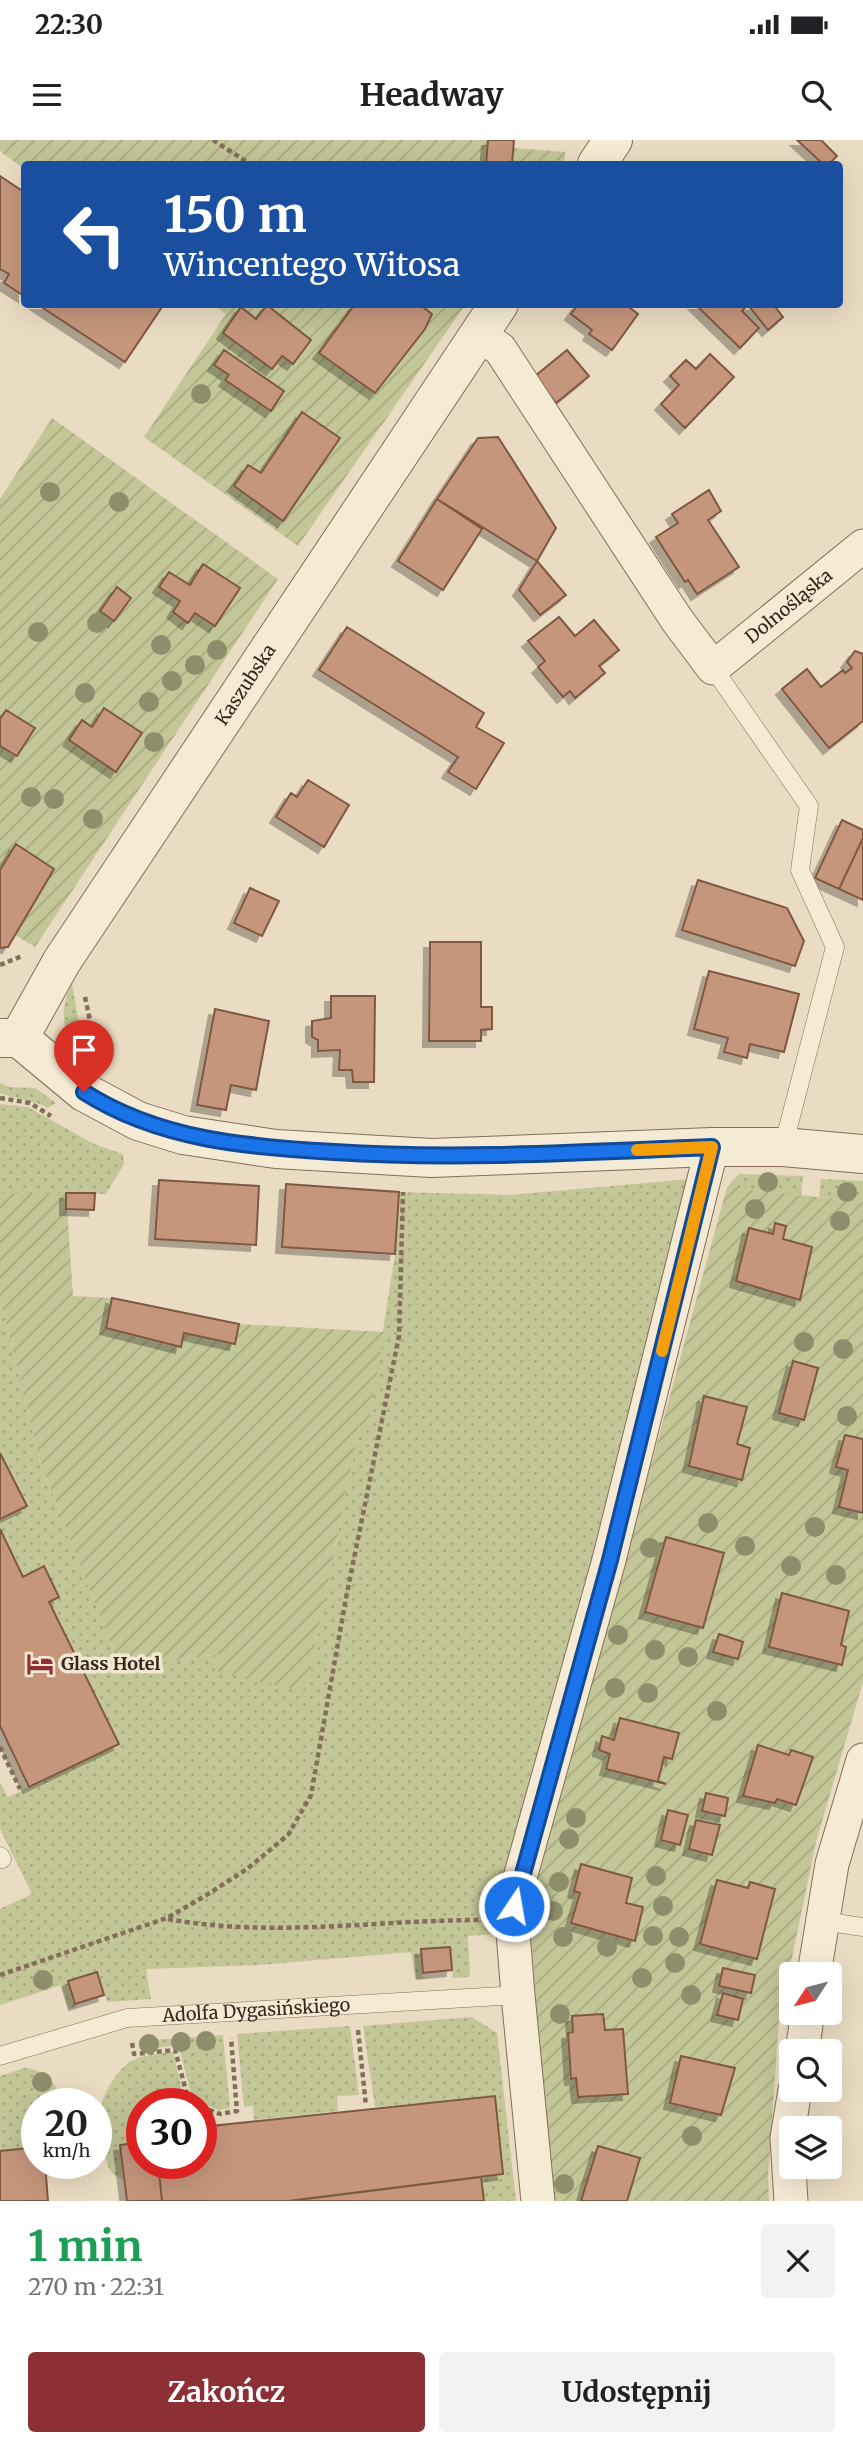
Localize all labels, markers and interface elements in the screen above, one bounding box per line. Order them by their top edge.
text: 22:30 [35,8,103,41]
text: Headway [359,75,504,115]
icon: menu [28,76,66,114]
icon: search [797,76,835,114]
text: 150 m [164,184,307,245]
icon: left [49,189,140,280]
text: Wincentego Witosa [164,245,460,285]
street label: Dolnośląska [740,563,837,648]
street label: Kaszubska [210,639,281,729]
pin [54,1020,114,1092]
icon: arrive [65,1031,103,1069]
hotel icon: Glass Hotel [25,1649,55,1679]
place label: Glass Hotel [61,1652,161,1675]
position arrow [477,1869,551,1943]
north arrow [779,1962,842,2025]
map controls [779,1962,842,2179]
street label: Adolfa Dygasińskiego [161,1993,351,2027]
button: search [779,2039,842,2102]
speed limit sign: 30 [126,2088,217,2179]
text: 20 [45,2102,88,2146]
button: layers [779,2116,842,2179]
text: km/h [43,2139,90,2162]
text: 1 min [28,2220,142,2272]
button: close [761,2224,835,2298]
text: 270 m · 22:31 [28,2272,164,2301]
button: Zakończ [28,2352,425,2432]
button: Udostępnij [439,2352,835,2432]

